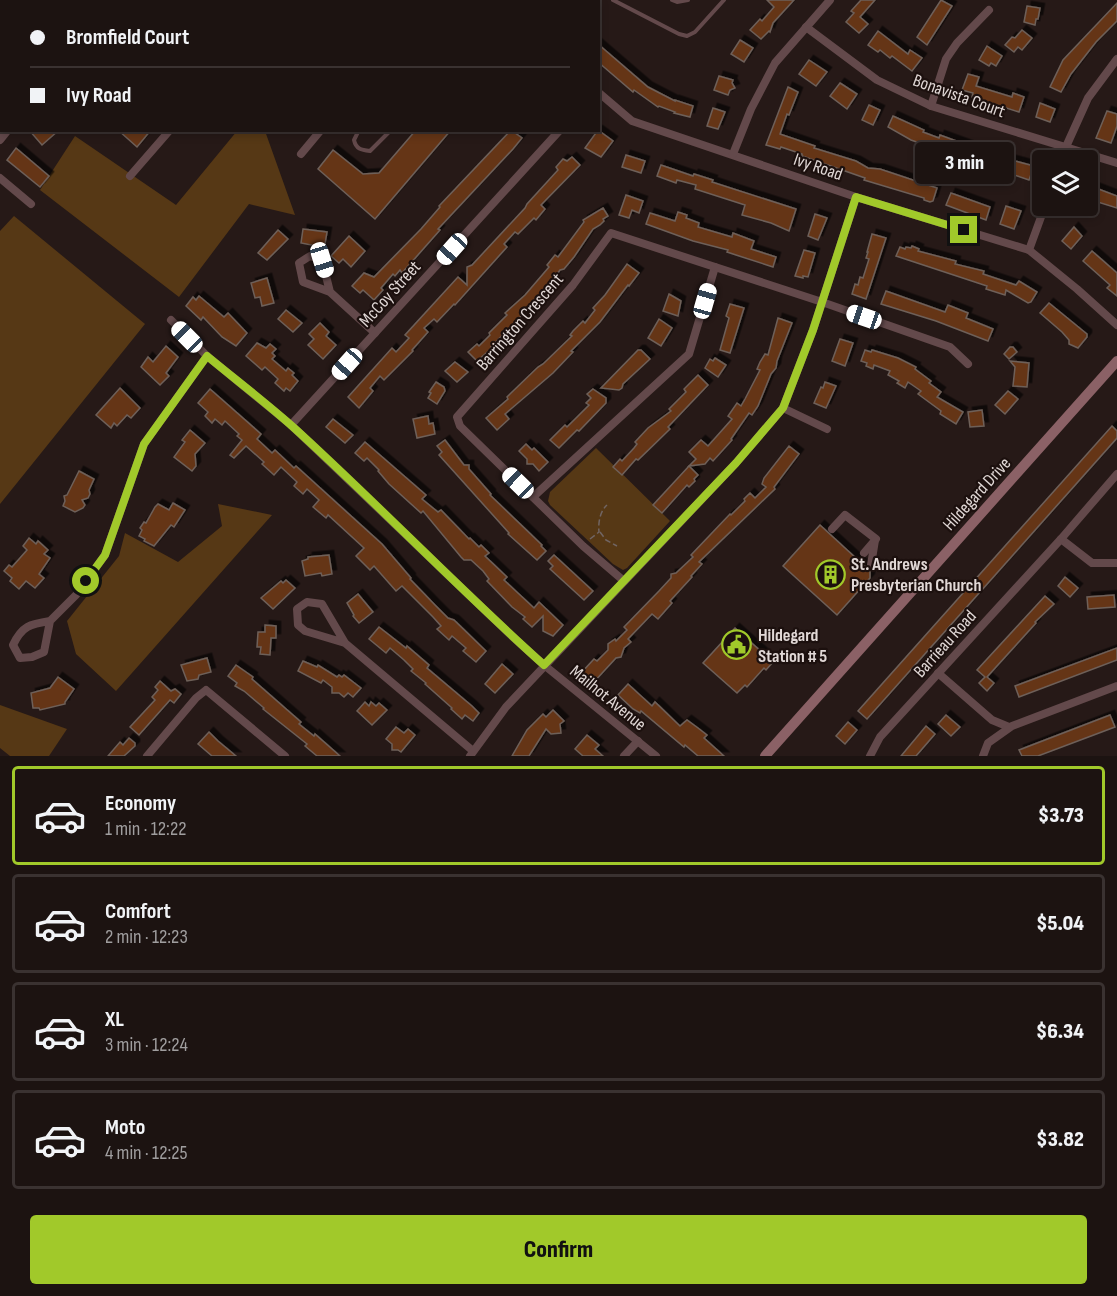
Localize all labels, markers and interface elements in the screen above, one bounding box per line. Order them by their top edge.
text: Bromfield Court [66,24,189,51]
street label: Bonavista Court [910,70,1008,123]
text: Ivy Road [66,82,131,109]
callout: 3 min [914,143,1014,185]
street label: Ivy Road [791,149,845,185]
map controls [1032,150,1098,216]
button: layers [1032,150,1098,216]
text: 3 min [945,151,984,175]
route end [950,216,977,243]
car [433,230,471,268]
car [308,240,336,280]
street label: McCoy Street [355,256,425,331]
street label: Barrington Crescent [472,269,568,375]
car [691,281,719,321]
car [844,303,884,331]
car [168,318,206,356]
car [328,345,366,383]
street label: Hildegard Drive [939,453,1015,535]
car [499,464,537,502]
place label: St. Andrews Presbyterian Church [851,554,981,596]
building icon: St. Andrews Presbyterian Church [814,558,846,590]
route start [72,567,99,594]
street label: Barrieau Road [909,606,981,682]
place label: Hildegard Station # 5 [758,625,827,667]
public building icon: Hildegard Station # 5 [721,629,753,661]
street label: Mailhot Avenue [566,661,650,735]
icon: car [33,789,87,843]
text: Economy [105,790,176,817]
text: $3.73 [1038,802,1084,829]
text: 1 min · 12:22 [105,817,186,841]
icon: car [33,897,87,951]
text: Comfort [105,898,171,925]
text: $5.04 [1036,910,1084,937]
text: 2 min · 12:23 [105,925,188,949]
icon: car [33,1005,87,1059]
text: XL [105,1006,124,1033]
text: $6.34 [1036,1018,1084,1045]
text: 3 min · 12:24 [105,1033,188,1057]
icon: car [33,1113,87,1167]
text: Moto [105,1114,145,1141]
text: $3.82 [1036,1126,1084,1153]
text: 4 min · 12:25 [105,1141,188,1165]
button: Confirm [30,1215,1087,1284]

